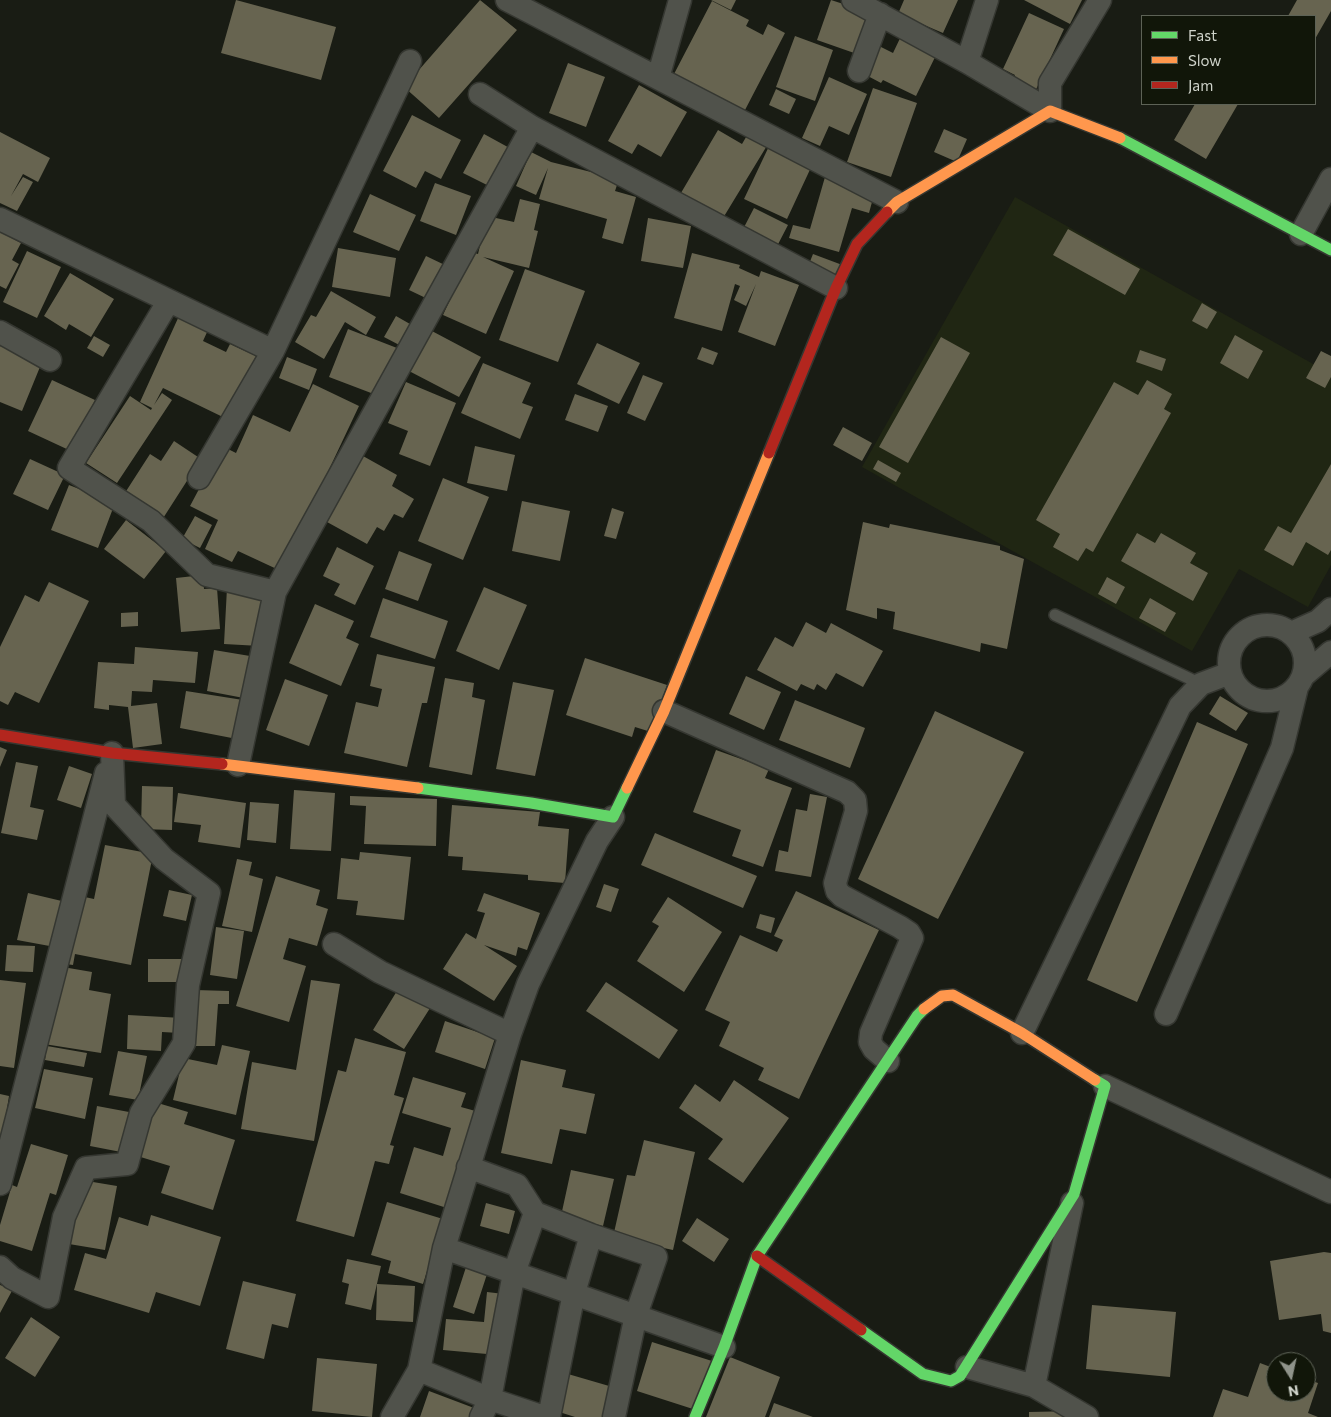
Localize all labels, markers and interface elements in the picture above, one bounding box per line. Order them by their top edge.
legend [1141,15,1316,105]
text: Fast [1188,26,1217,44]
text: Slow [1188,51,1221,69]
text: Jam [1188,76,1213,94]
north arrow [1266,1352,1316,1402]
text: N [1287,1382,1300,1401]

